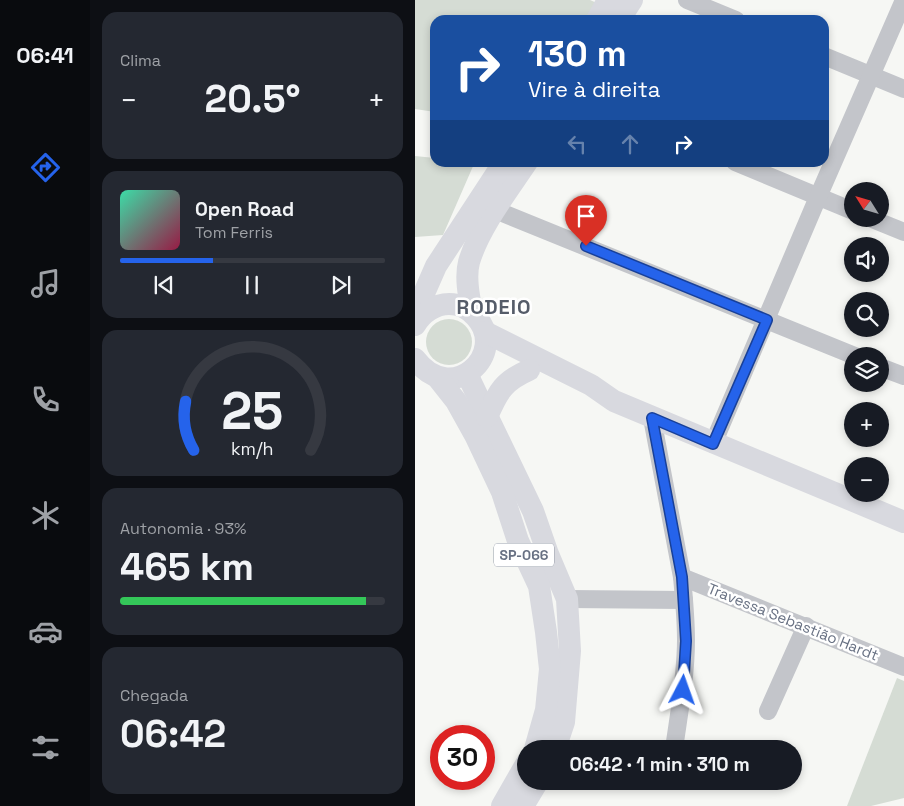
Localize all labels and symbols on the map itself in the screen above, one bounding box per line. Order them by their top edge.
north arrow [844,182,889,228]
pin [565,195,607,246]
district label: RODEIO [457,294,531,320]
road number: SP-066 [494,544,554,566]
street label: Travessa Sebastião Hardt [705,578,882,665]
position arrow [656,663,708,715]
speed limit sign: 30 [430,725,495,790]

